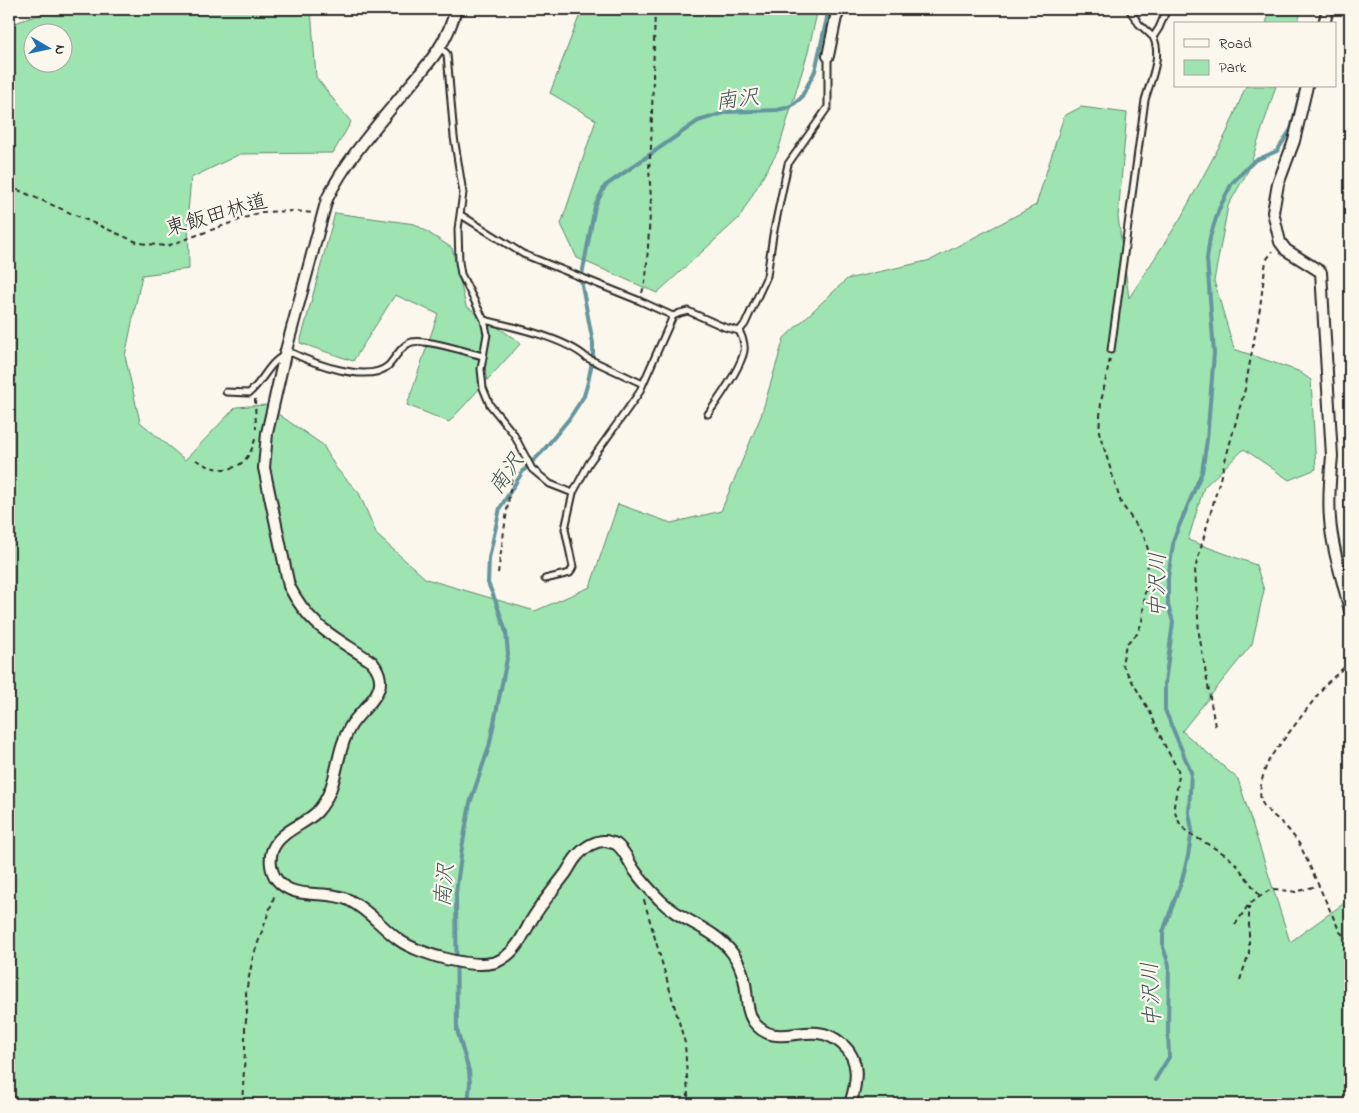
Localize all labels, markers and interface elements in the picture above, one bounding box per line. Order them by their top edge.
north arrow [22,22,72,72]
legend [1174,22,1336,88]
text: Road [1219,33,1252,55]
text: N [48,43,70,56]
text: Park [1219,57,1247,79]
water label: 南沢 [714,82,762,120]
street label: 東飯田林道 [162,187,271,245]
water label: 南沢 [482,447,534,502]
water label: 中沢川 [1142,552,1176,618]
water label: 南沢 [428,861,464,909]
water label: 中沢川 [1135,961,1171,1029]

